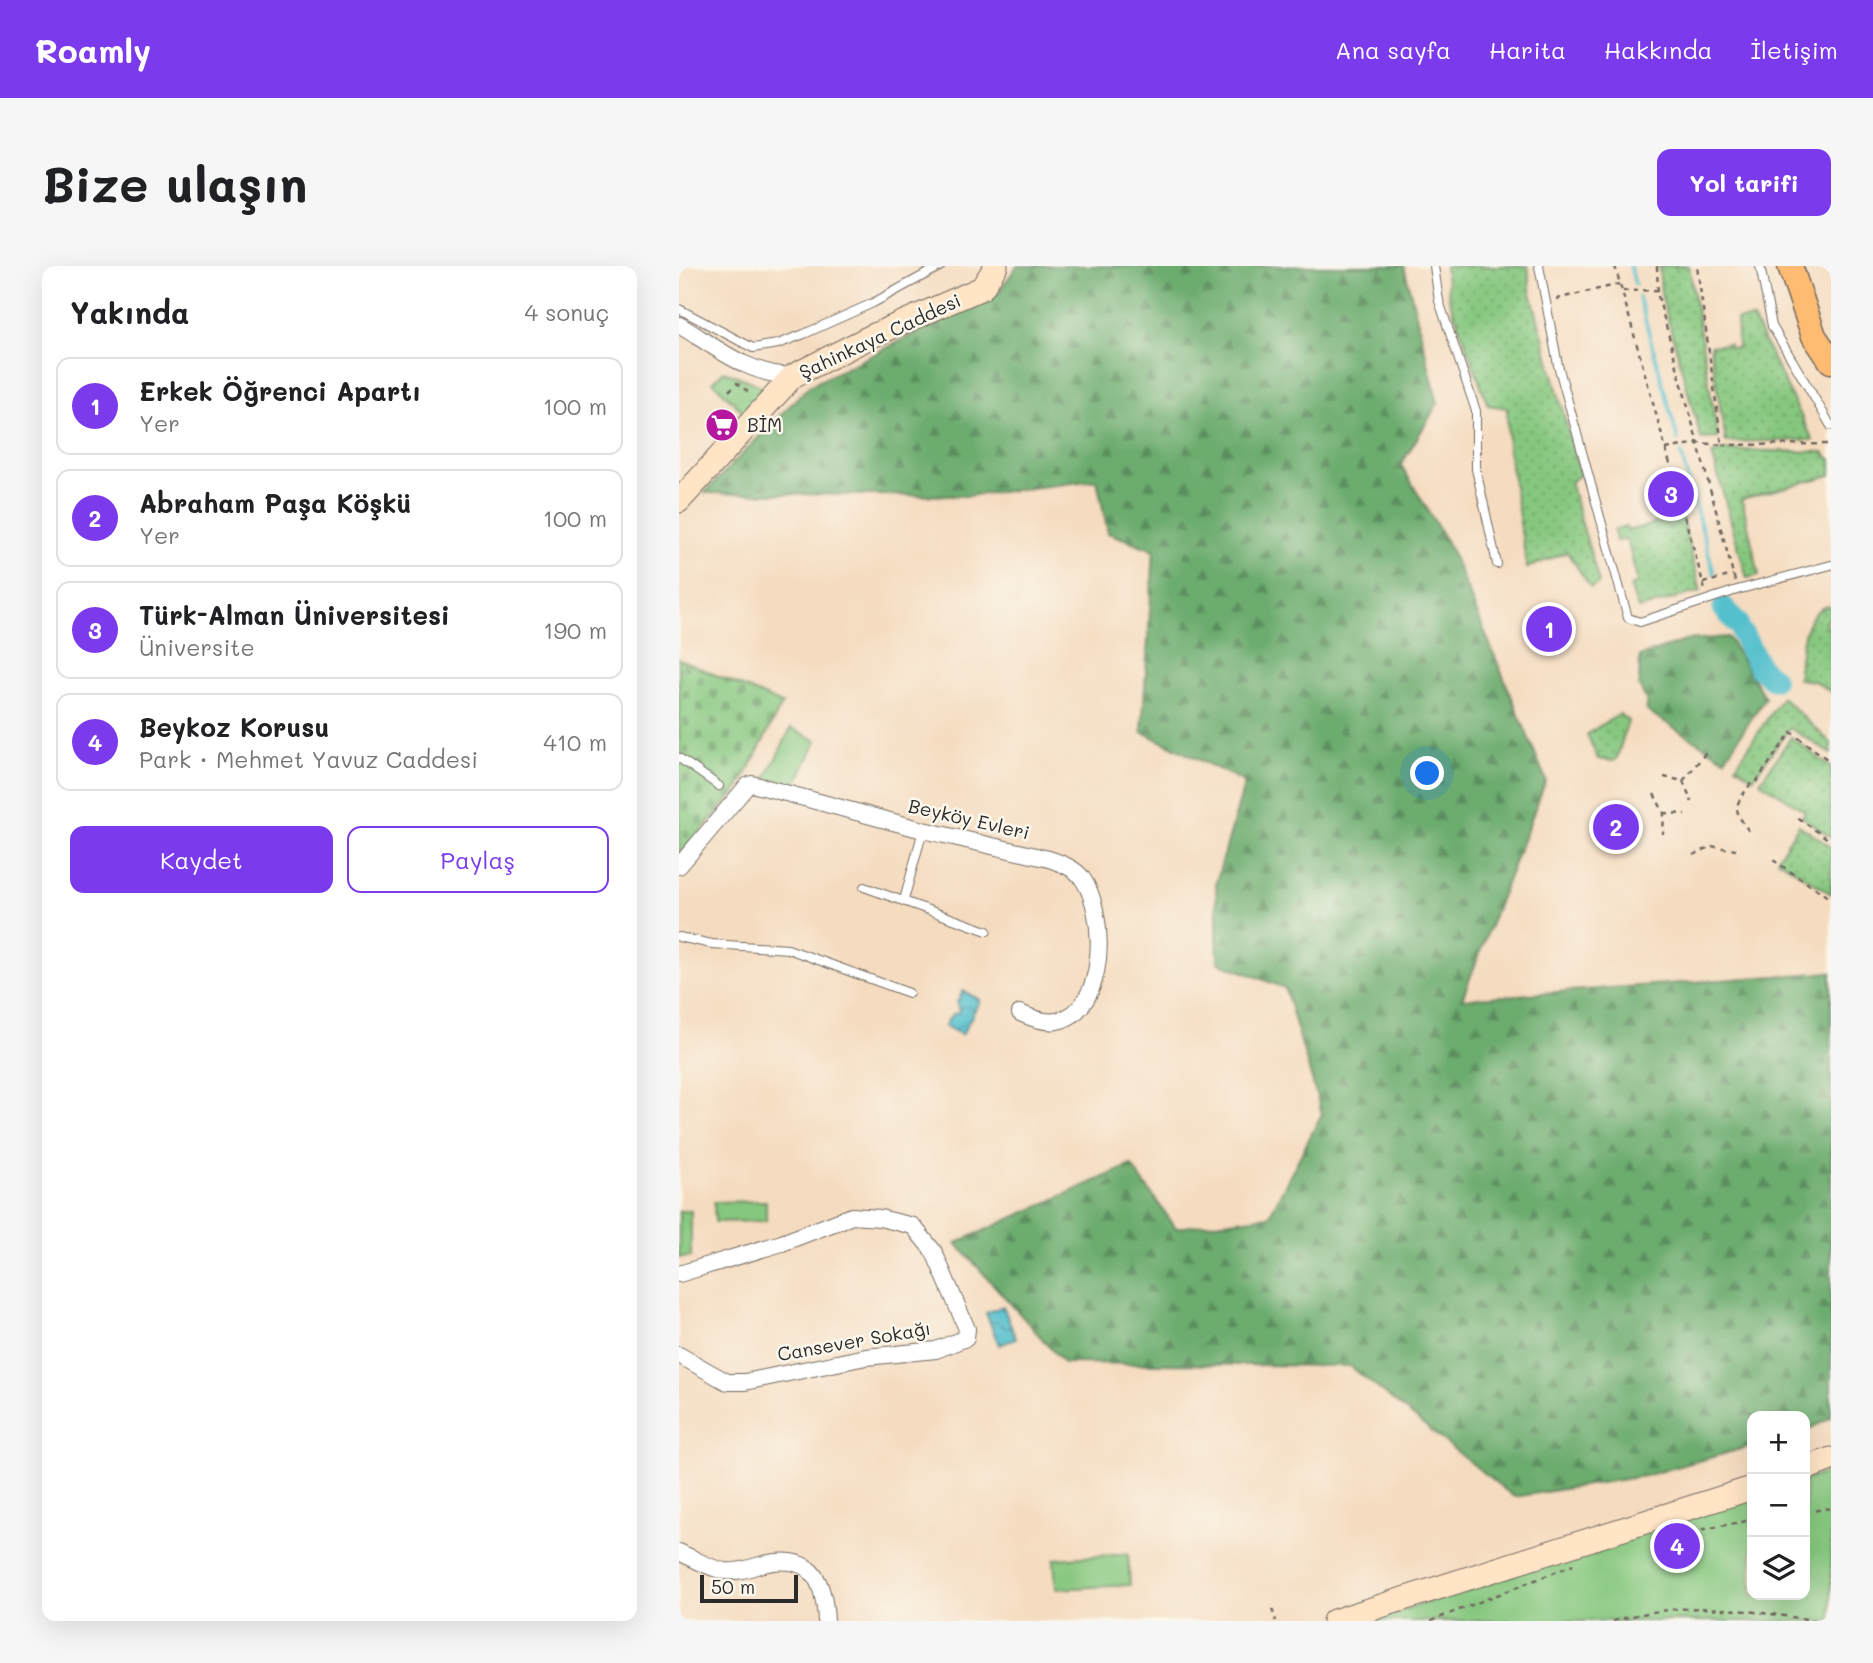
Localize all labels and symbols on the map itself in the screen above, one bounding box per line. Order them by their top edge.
street label: Şahinkaya Caddesi [795,287,965,384]
supermarket icon: BİM [703,406,741,444]
place label: BİM [747,412,782,437]
pin: 3 [1648,468,1694,520]
pin: 1 [1526,603,1572,655]
your location [1410,756,1444,790]
street label: Beyköy Evleri [906,792,1032,845]
pin: 2 [1593,801,1639,853]
street label: Cansever Sokağı [775,1315,933,1366]
pin: 4 [1654,1520,1700,1572]
scale bar [700,1572,798,1604]

